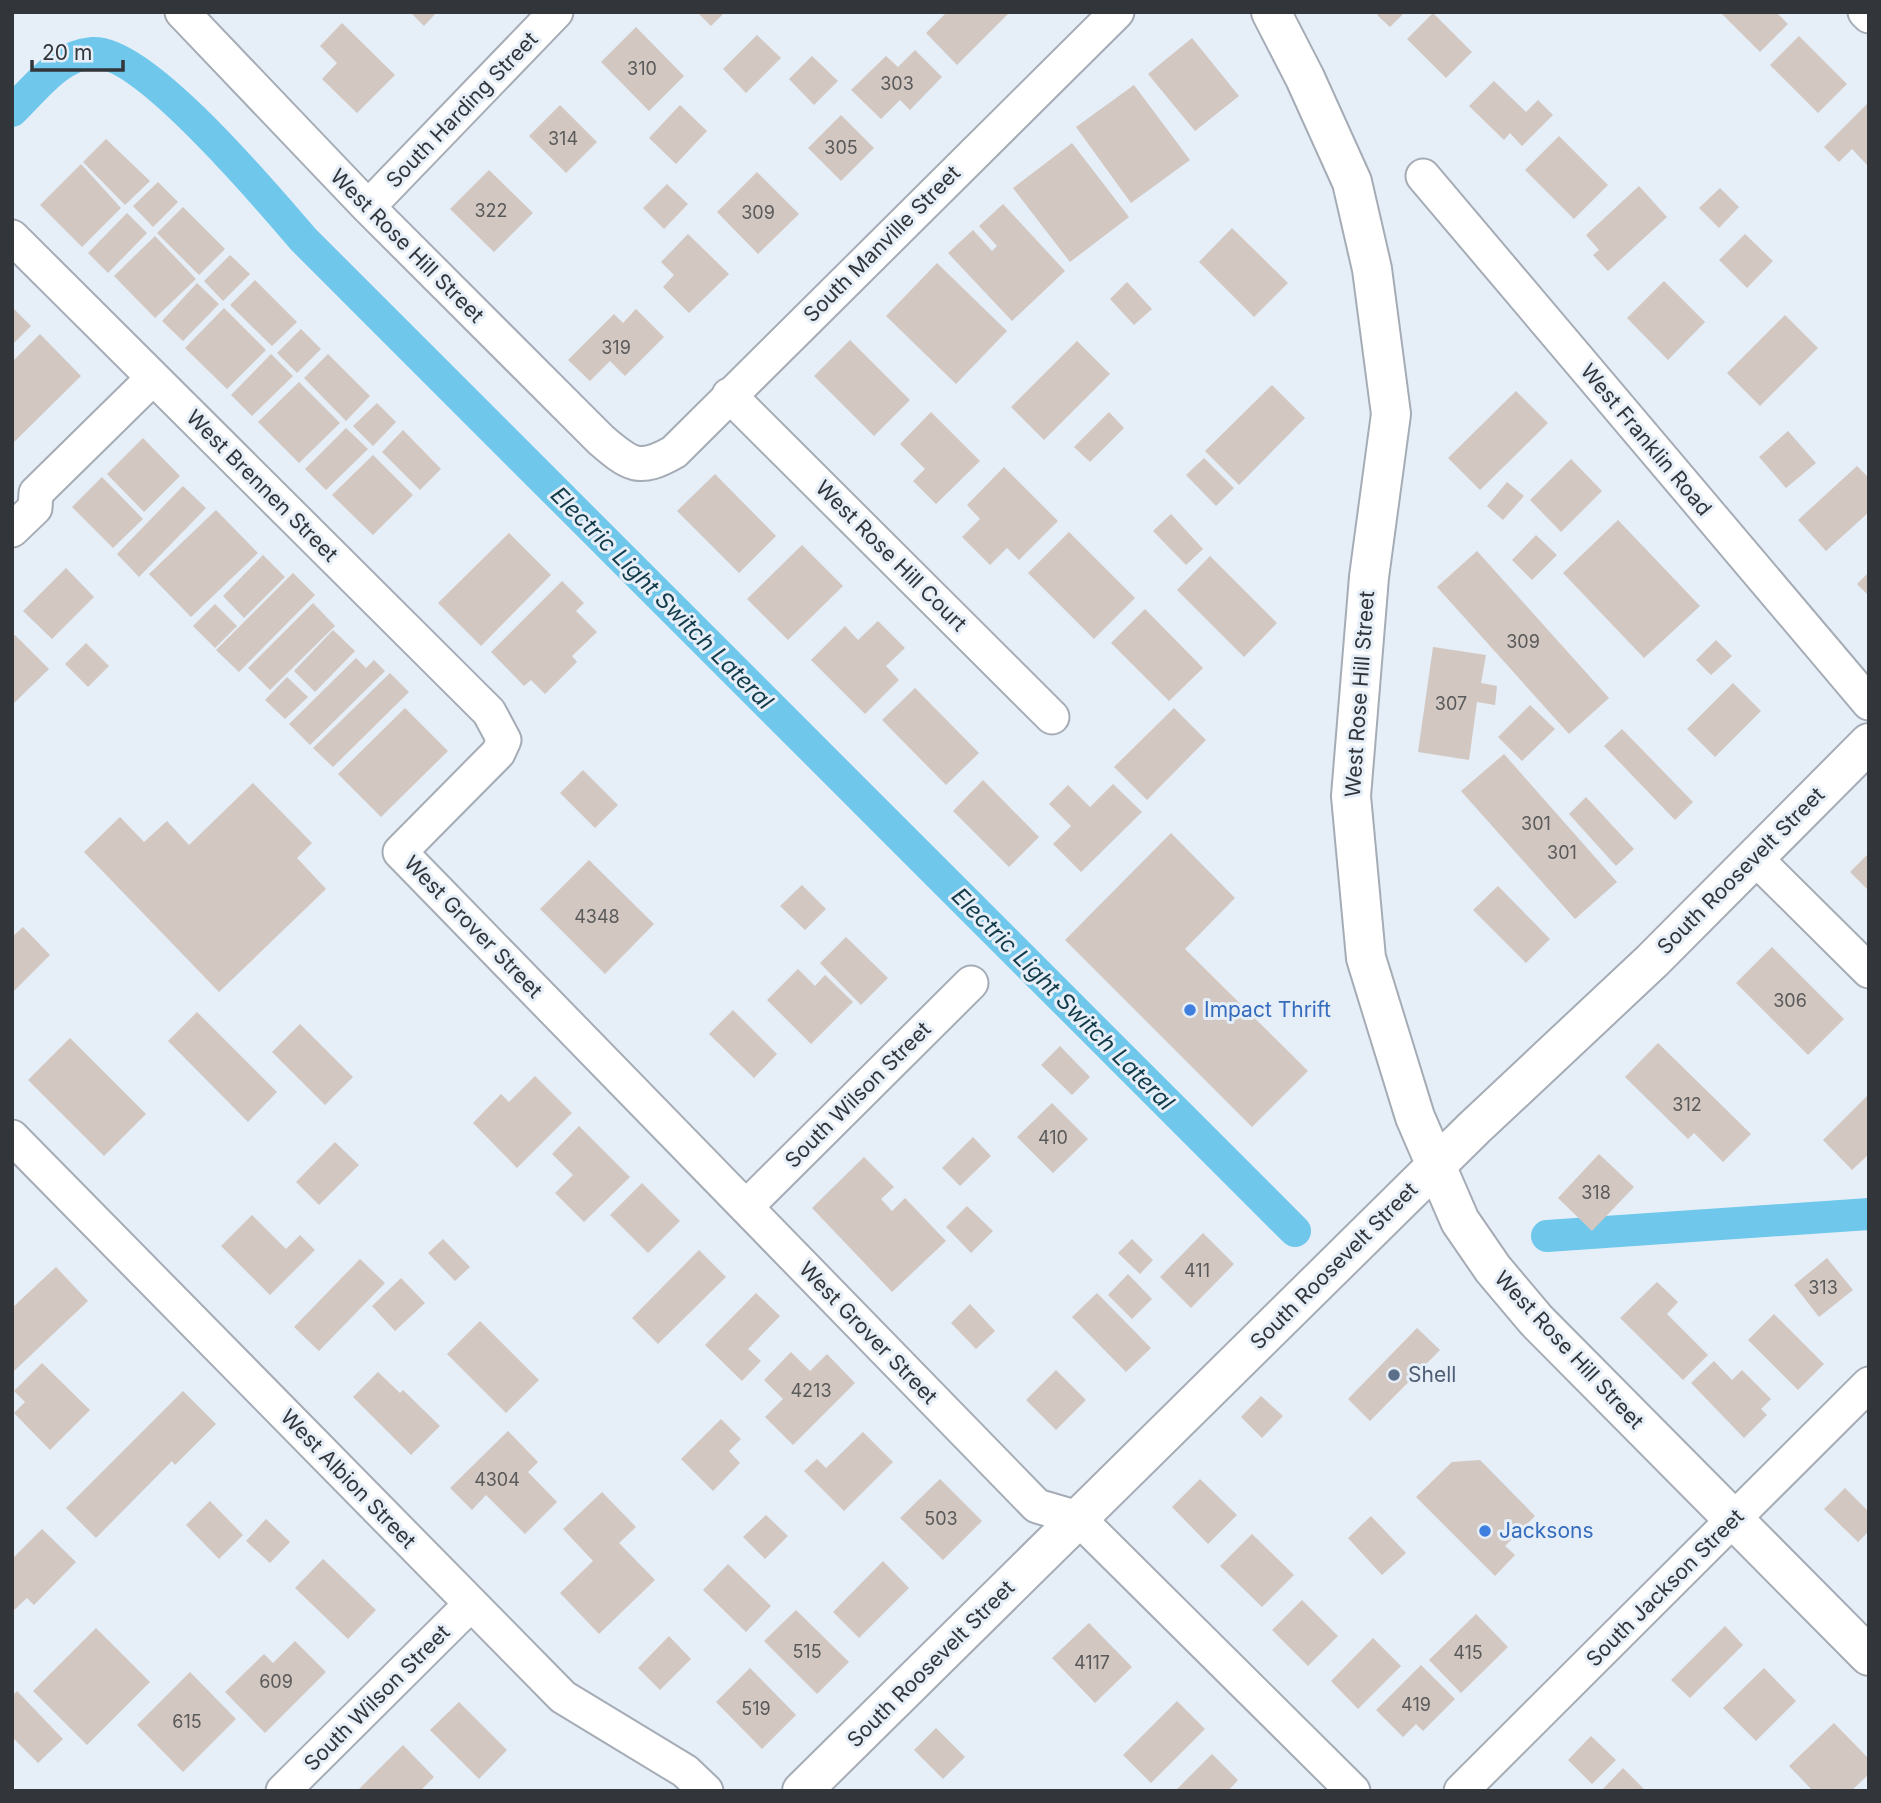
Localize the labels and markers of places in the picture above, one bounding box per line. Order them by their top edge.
place label: Impact Thrift [1204,997,1331,1022]
marker: Impact Thrift [1182,1002,1198,1018]
place label: Shell [1408,1362,1456,1387]
marker: Shell [1386,1367,1402,1383]
place label: Jacksons [1499,1518,1593,1543]
marker: Jacksons [1477,1523,1493,1539]

